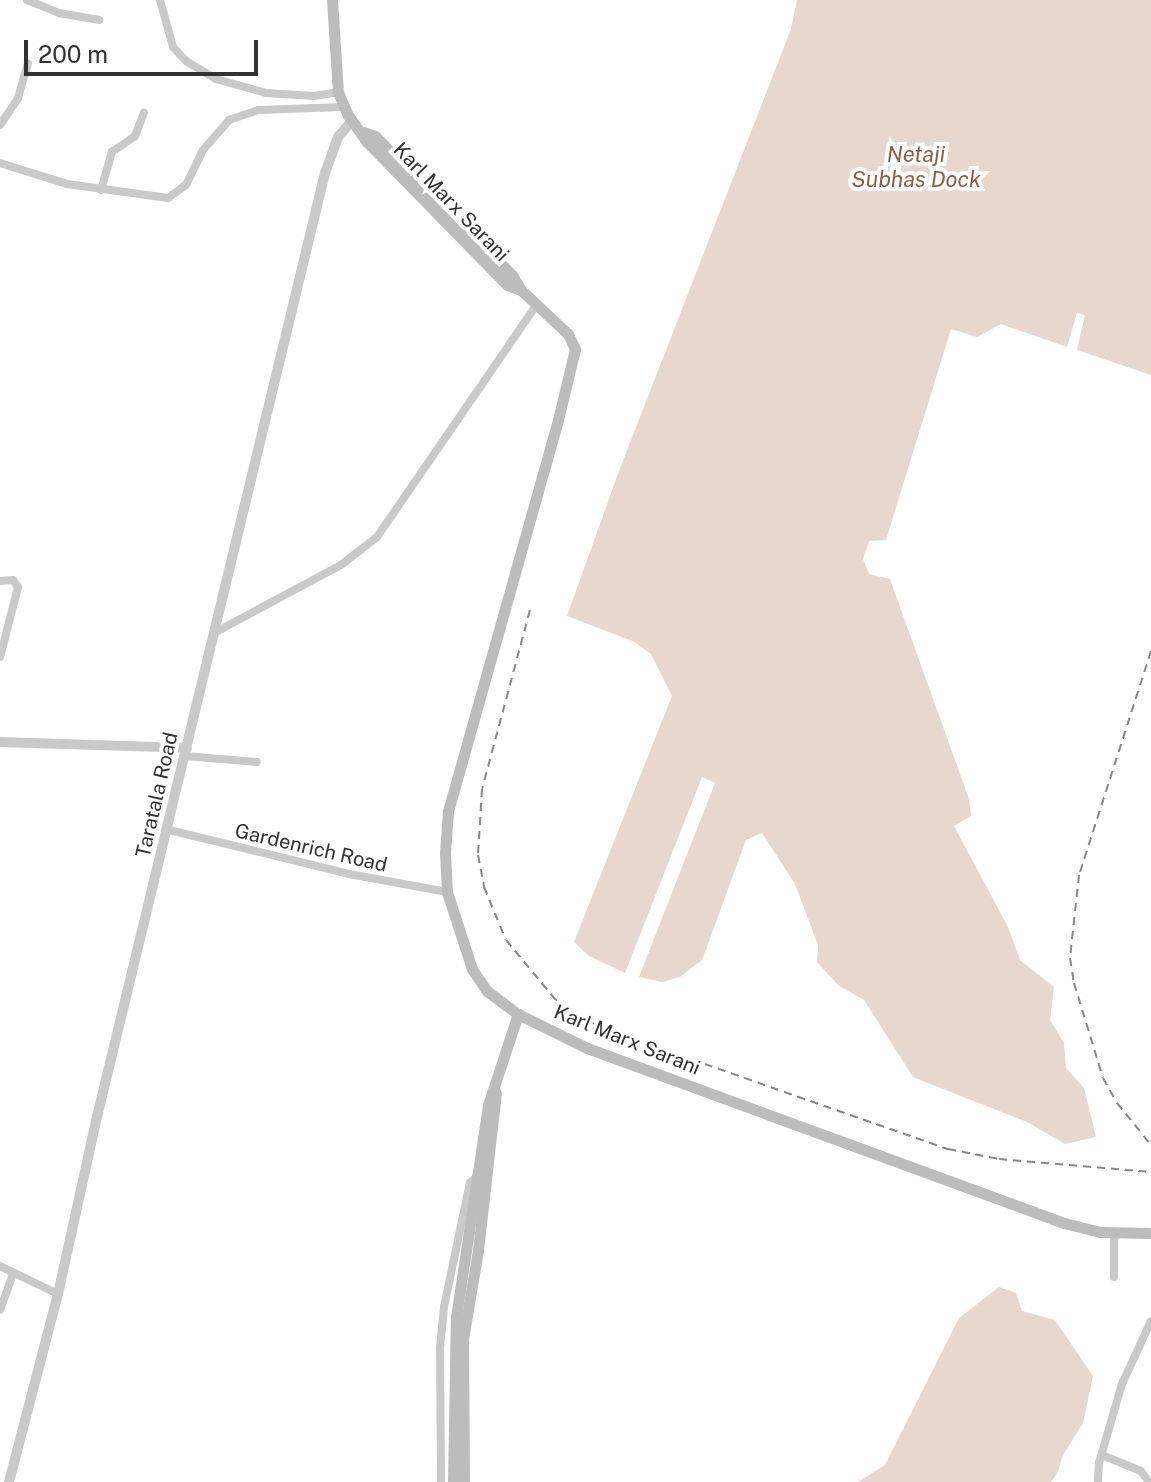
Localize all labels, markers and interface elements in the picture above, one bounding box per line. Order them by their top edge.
scale bar [28,24,262,74]
text: 200 m [38,40,108,68]
street label: Karl Marx Sarani [388,138,514,266]
water label: Netaji Subhas Dock [851,141,981,192]
street label: Taratala Road [131,730,183,860]
street label: Gardenrich Road [233,819,389,877]
street label: Karl Marx Sarani [550,1000,704,1080]

